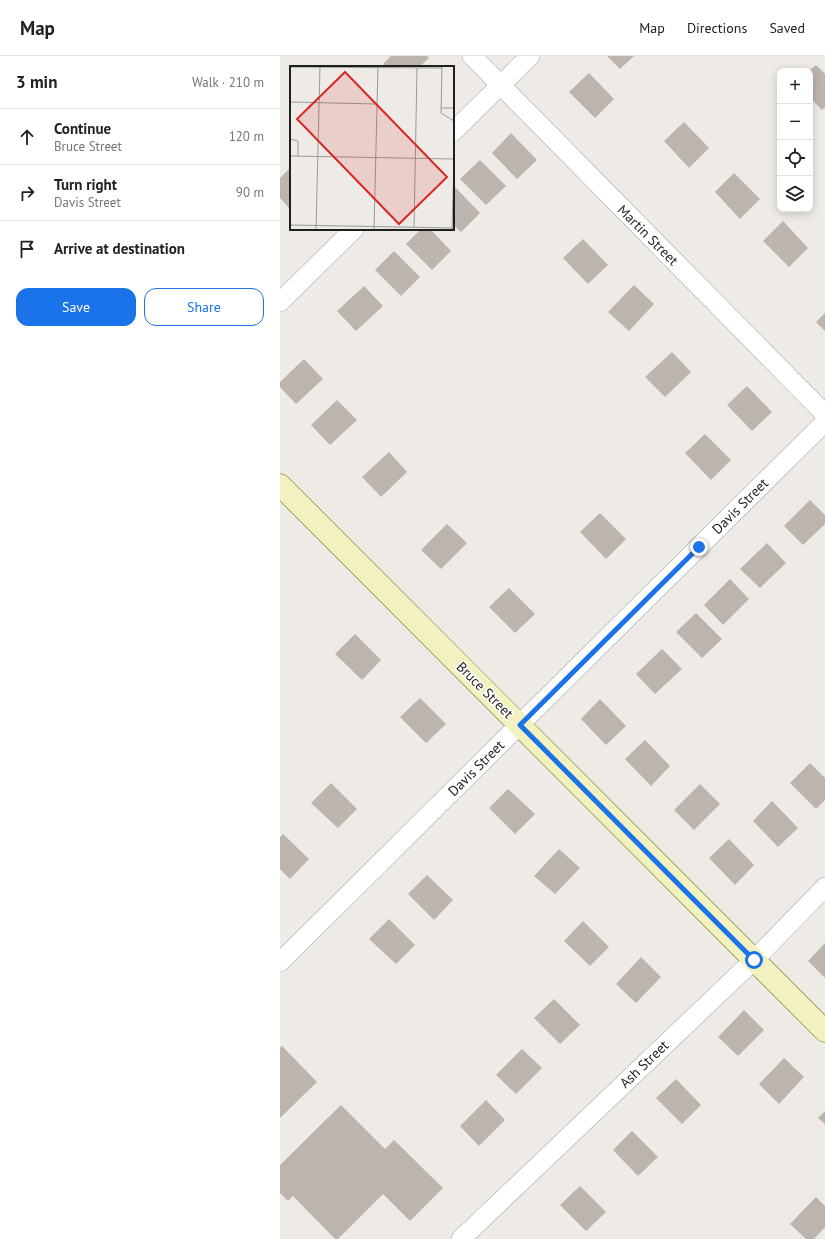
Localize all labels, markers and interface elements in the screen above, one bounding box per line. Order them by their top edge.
text: Map [20,16,55,40]
text: Map [639,19,665,37]
text: Directions [687,19,747,37]
text: Saved [769,19,805,37]
inset map [290,66,454,230]
map controls [777,68,813,212]
button: + [777,68,813,104]
text: 3 min [16,71,57,93]
text: Walk · 210 m [192,74,264,91]
button: − [777,104,813,140]
text: Continue [54,119,111,138]
icon: ahead [16,126,38,148]
text: 120 m [229,128,264,145]
text: Bruce Street [54,138,122,155]
button: locate [777,140,813,176]
text: Turn right [54,175,117,194]
button: layers [777,176,813,212]
icon: right [16,182,38,204]
text: 90 m [236,184,264,201]
text: Davis Street [54,194,121,211]
street label: Martin Street [614,201,682,269]
icon: arrive [16,238,38,260]
text: Arrive at destination [54,239,185,258]
button: Save [16,288,136,326]
button: Share [144,288,264,326]
street label: Davis Street [708,474,772,538]
route end [690,538,708,556]
street label: Bruce Street [453,658,517,722]
street label: Davis Street [444,736,508,800]
route start [745,951,763,969]
street label: Ash Street [616,1036,672,1092]

